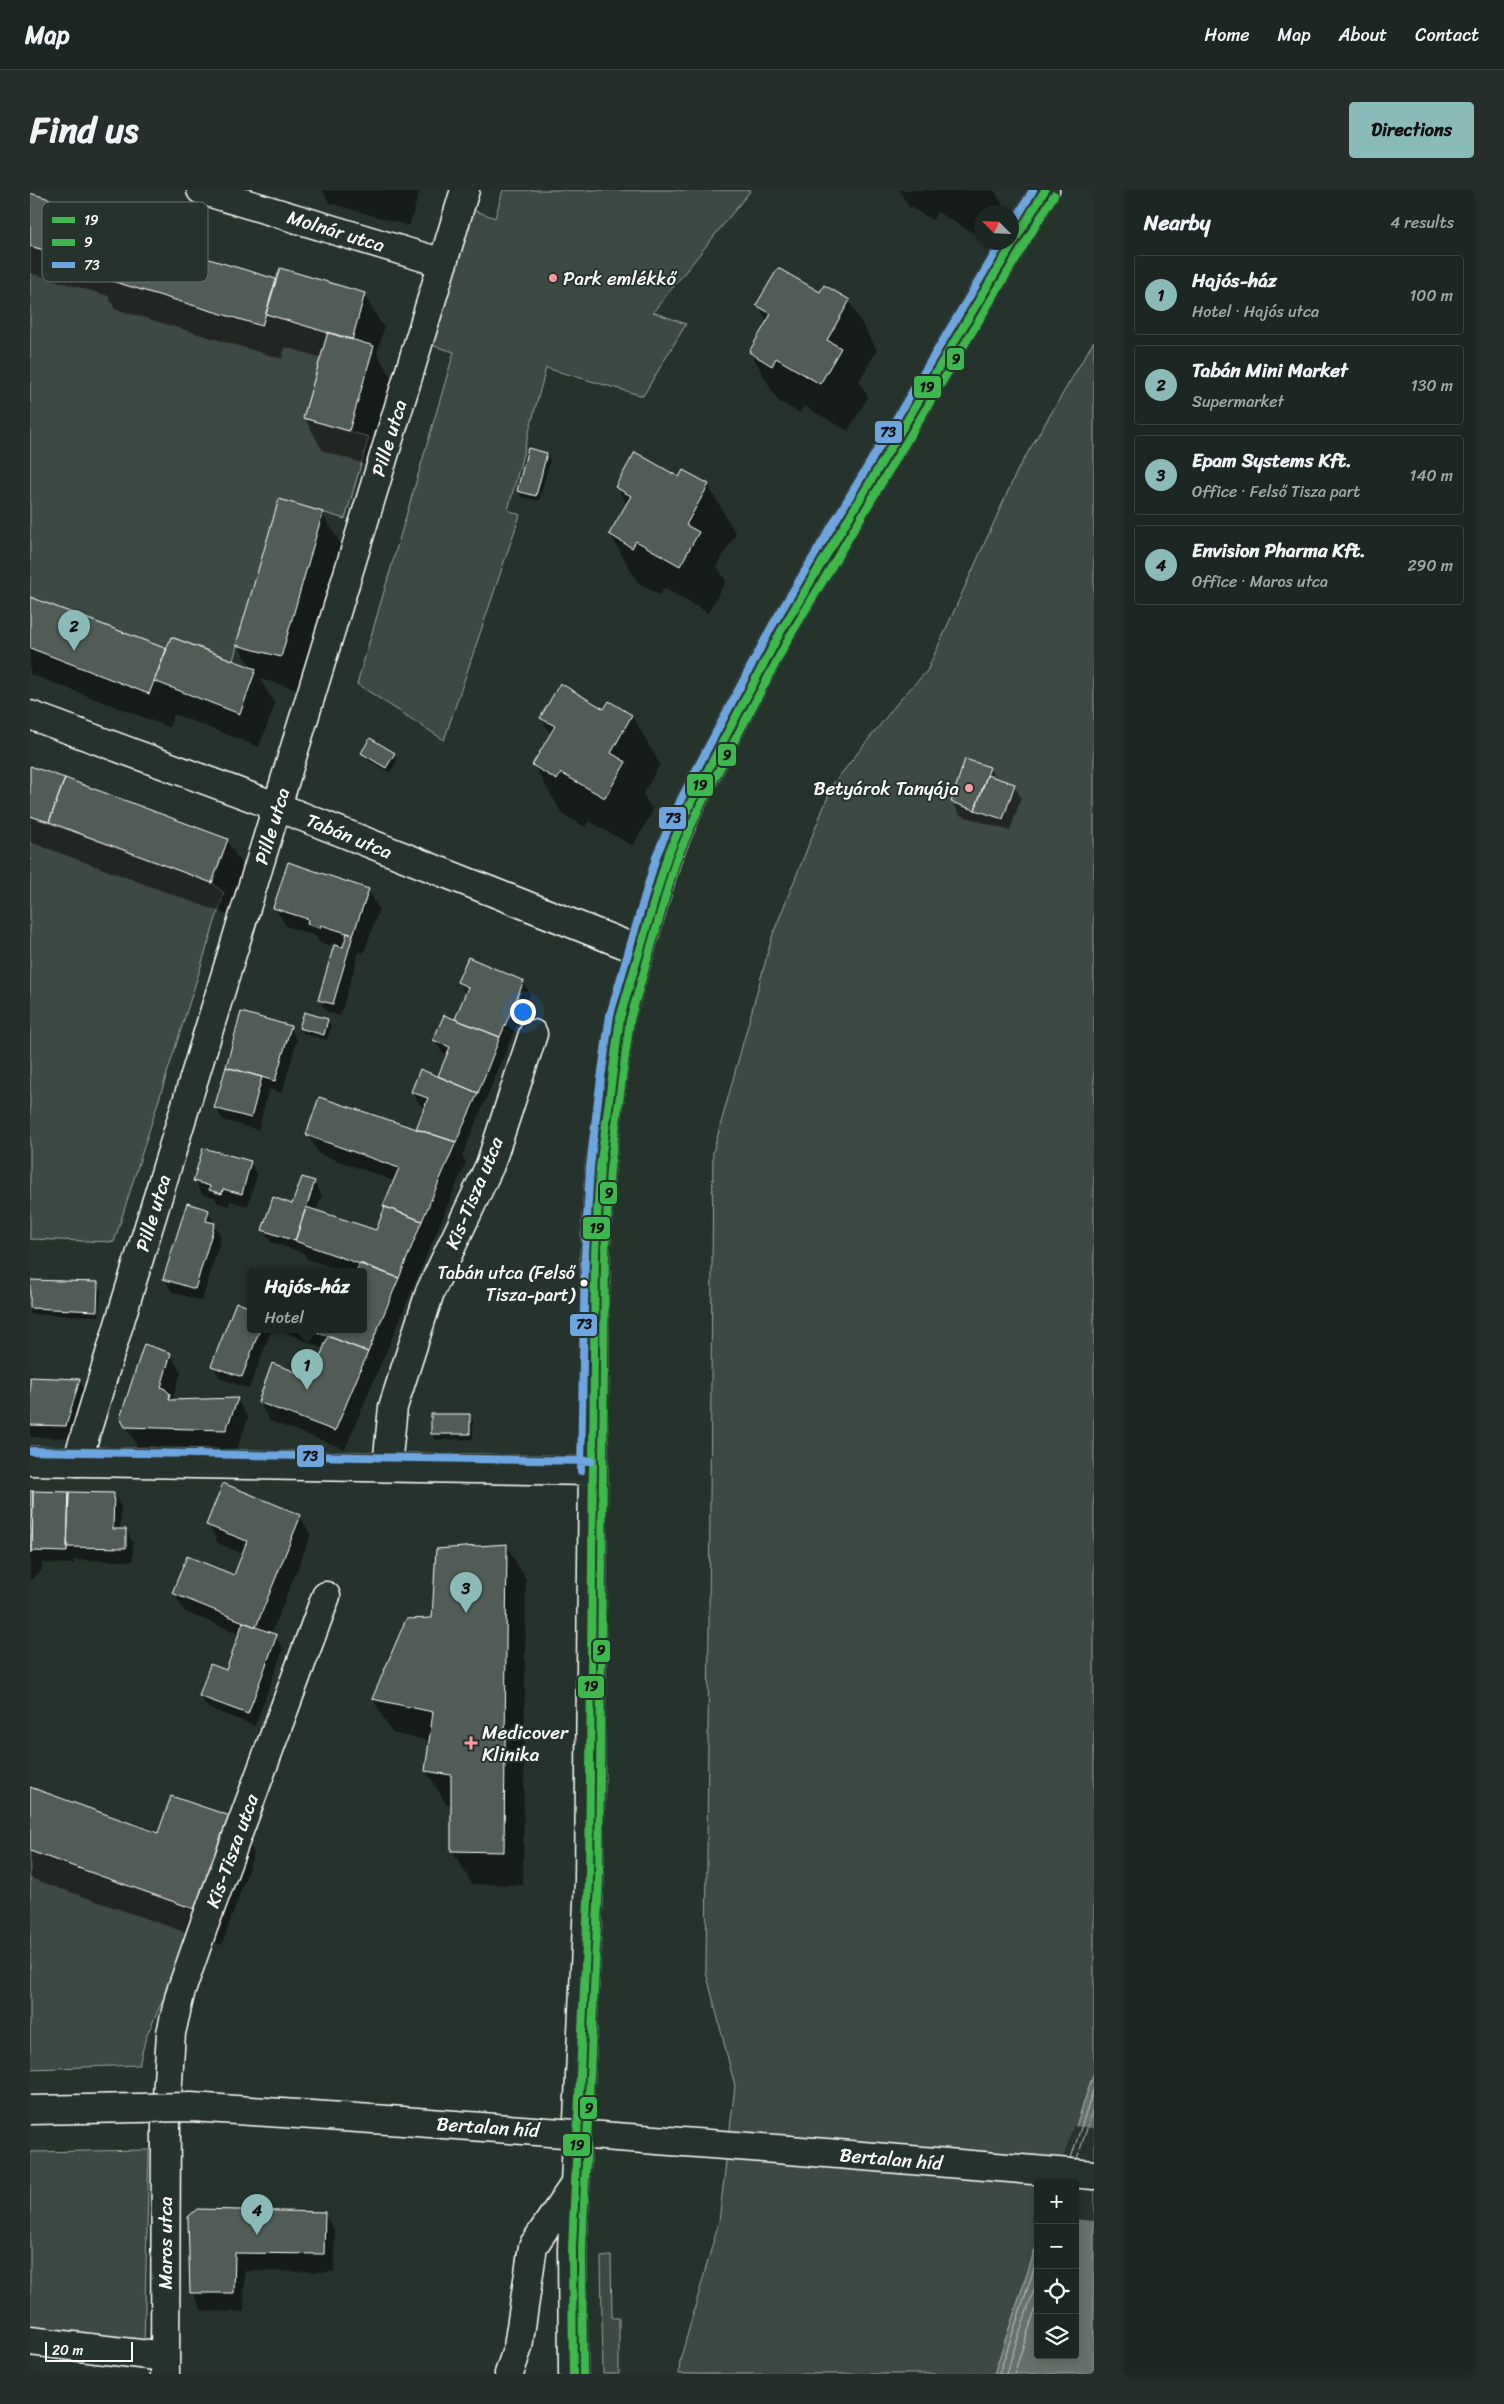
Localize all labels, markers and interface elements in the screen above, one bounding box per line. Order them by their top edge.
text: Map [25,14,69,56]
text: Home [1205,19,1250,51]
text: Map [1278,19,1311,51]
text: About [1339,19,1387,51]
text: Contact [1415,19,1479,51]
text: Find us [30,99,138,161]
button: Directions [1349,102,1474,158]
street label: Molnár utca [283,201,389,262]
legend [42,202,208,282]
text: Nearby [1144,204,1210,242]
north arrow [974,205,1019,250]
text: 19 [84,208,99,233]
text: 4 results [1390,208,1454,237]
text: 9 [84,230,93,255]
text: 73 [84,253,100,278]
place label: Park emlékkő [563,262,678,295]
text: Hajós-ház [1192,264,1277,297]
marker: Park emlékkő [547,272,559,284]
text: 1 [1158,281,1164,310]
text: 100 m [1409,281,1453,310]
text: Hotel · Hajós utca [1192,297,1319,326]
line badge: 9 [946,347,965,371]
text: 9 [952,347,961,372]
text: Tabán Mini Market [1192,354,1348,387]
text: 2 [1156,371,1166,400]
text: 130 m [1411,371,1453,400]
line badge: 19 [913,375,942,399]
text: 19 [920,375,935,400]
text: Supermarket [1192,387,1284,416]
street label: Pille utca [362,395,416,481]
line badge: 73 [874,420,903,444]
text: 73 [880,420,896,445]
text: Epam Systems Kft. [1192,444,1352,477]
text: 3 [1157,461,1165,490]
text: 140 m [1410,461,1453,490]
text: Office · Felső Tisza part [1192,477,1360,506]
text: Envision Pharma Kft. [1192,534,1366,567]
text: 4 [1156,551,1166,580]
text: 290 m [1407,551,1453,580]
text: Office · Maros utca [1192,567,1328,596]
pin: 2 [58,610,90,651]
line badge: 9 [717,743,737,767]
text: 9 [723,743,732,768]
place label: Betyárok Tanyája [813,772,959,805]
line badge: 19 [686,773,714,797]
text: 19 [693,773,708,798]
marker: Betyárok Tanyája [963,782,975,794]
street label: Pille utca [245,783,299,869]
street label: Tabán utca [301,804,398,868]
line badge: 73 [658,806,687,830]
text: 73 [665,806,681,831]
your location [510,999,536,1025]
street label: Kis-Tisza utca [435,1131,513,1254]
street label: Pille utca [126,1170,180,1256]
line badge: 9 [599,1181,618,1205]
text: 9 [605,1181,614,1206]
line badge: 19 [582,1216,611,1240]
text: 19 [590,1216,605,1241]
place label: Tabán utca (Felső Tisza-part) [438,1257,577,1311]
popup [247,1268,367,1333]
text: Hajós-ház [265,1270,349,1303]
marker: Tabán utca (Felső Tisza-part) [579,1278,589,1288]
text: Hotel [265,1303,304,1332]
text: 73 [576,1312,592,1337]
line badge: 73 [569,1313,598,1337]
pin: 1 [291,1349,323,1390]
line badge: 73 [296,1444,325,1468]
text: 73 [302,1444,318,1469]
pin: 3 [450,1572,482,1613]
text: 9 [597,1638,606,1663]
line badge: 9 [592,1639,611,1663]
text: 19 [584,1674,599,1699]
line badge: 19 [577,1675,605,1699]
place label: Medicover Klinika [482,1716,569,1771]
marker: Medicover Klinika [464,1736,478,1750]
street label: Kis-Tisza utca [196,1789,268,1913]
line badge: 9 [579,2096,598,2120]
text: 9 [585,2096,594,2121]
street label: Bertalan híd [436,2107,542,2147]
line badge: 19 [562,2133,591,2157]
text: 19 [570,2133,585,2158]
street label: Bertalan híd [838,2138,946,2180]
map controls [1034,2179,1079,2359]
button: + [1034,2179,1079,2224]
pin: 4 [241,2194,273,2235]
street label: Maros utca [149,2196,182,2290]
button: − [1034,2224,1079,2269]
button: locate [1034,2269,1079,2314]
button: layers [1034,2314,1079,2359]
text: 20 m [52,2338,83,2363]
scale bar [45,2339,132,2362]

